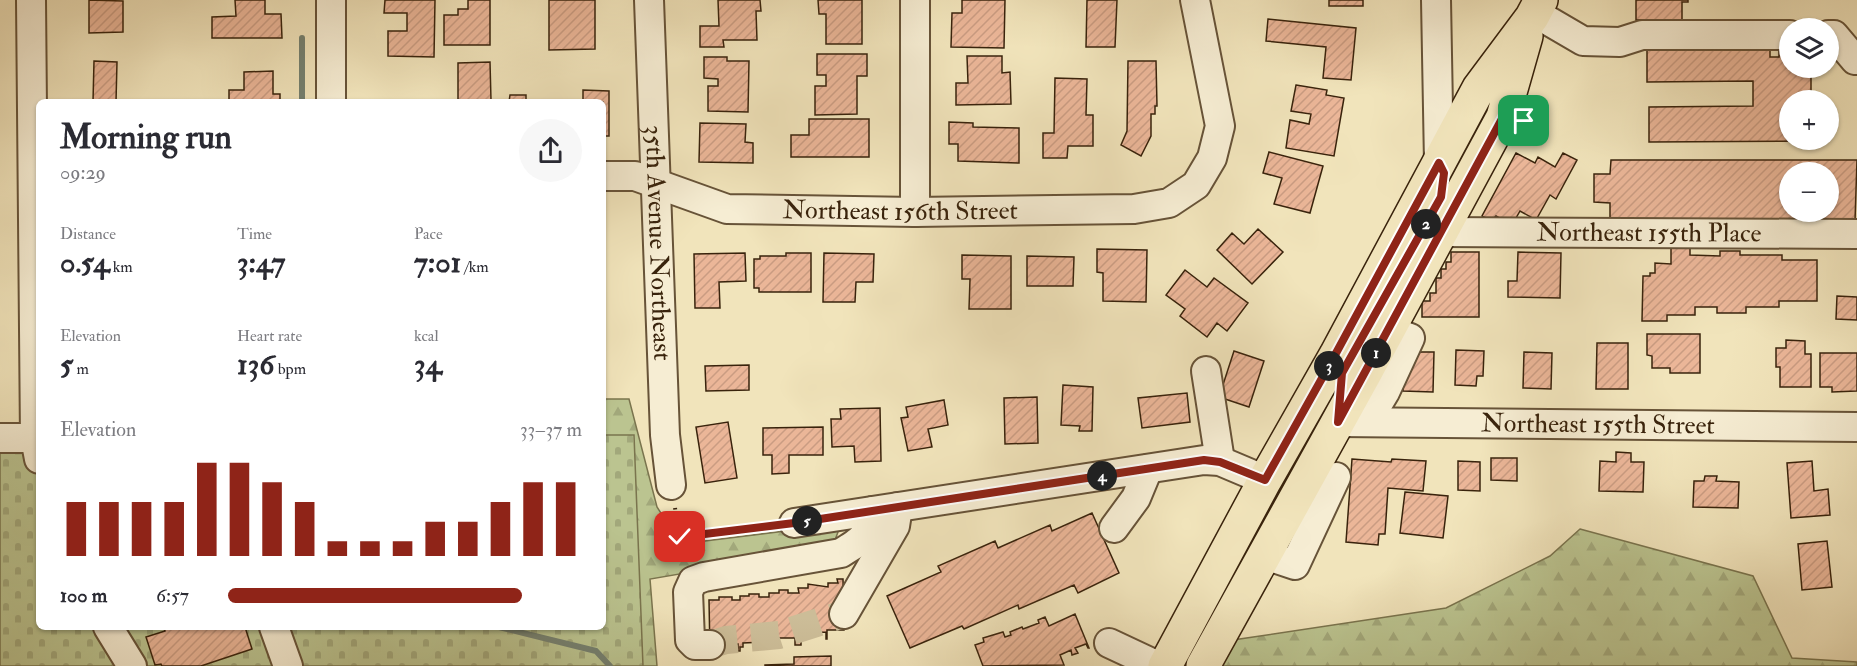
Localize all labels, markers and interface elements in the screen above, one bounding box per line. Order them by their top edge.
map controls [1779,18,1839,222]
button: layers [1779,18,1839,78]
button: + [1779,90,1839,150]
pin [1498,95,1549,146]
icon: arrive [1507,104,1540,137]
text: Morning run [60,117,232,158]
button: share [519,119,582,182]
street label: 35th Avenue Northeast [638,124,678,361]
text: 09:29 [60,160,106,185]
button: − [1779,162,1839,222]
street label: Northeast 156th Street [782,194,1018,228]
pin: 2 [1411,209,1441,239]
text: 2 [1422,214,1430,234]
street label: Northeast 155th Place [1536,216,1762,250]
text: Distance [60,224,116,244]
text: Time [237,224,272,244]
text: Pace [414,224,443,244]
text: 0.54 [60,244,109,281]
text: 3:47 [237,244,285,281]
text: 7:01 [414,244,461,281]
text: km [109,257,133,277]
text: /km [461,257,489,277]
text: Elevation [60,326,121,346]
text: Heart rate [237,326,302,346]
text: kcal [414,326,439,346]
pin: 1 [1361,338,1391,368]
text: 1 [1373,343,1379,363]
text: 5 [60,346,73,383]
text: 136 [237,346,274,383]
text: 34 [414,346,442,383]
pin: 3 [1314,351,1344,381]
text: 3 [1326,356,1332,376]
text: m [73,359,89,379]
text: bpm [274,359,306,379]
street label: Northeast 155th Street [1481,407,1715,442]
text: Elevation [60,417,136,442]
text: 33–37 m [520,417,582,442]
pin: 4 [1087,461,1117,491]
text: 4 [1098,466,1106,486]
pin: 5 [792,506,822,536]
pin [654,511,705,562]
text: 5 [803,511,811,531]
icon: check [663,520,696,553]
text: 100 m [60,583,107,608]
text: 6:57 [156,583,189,608]

